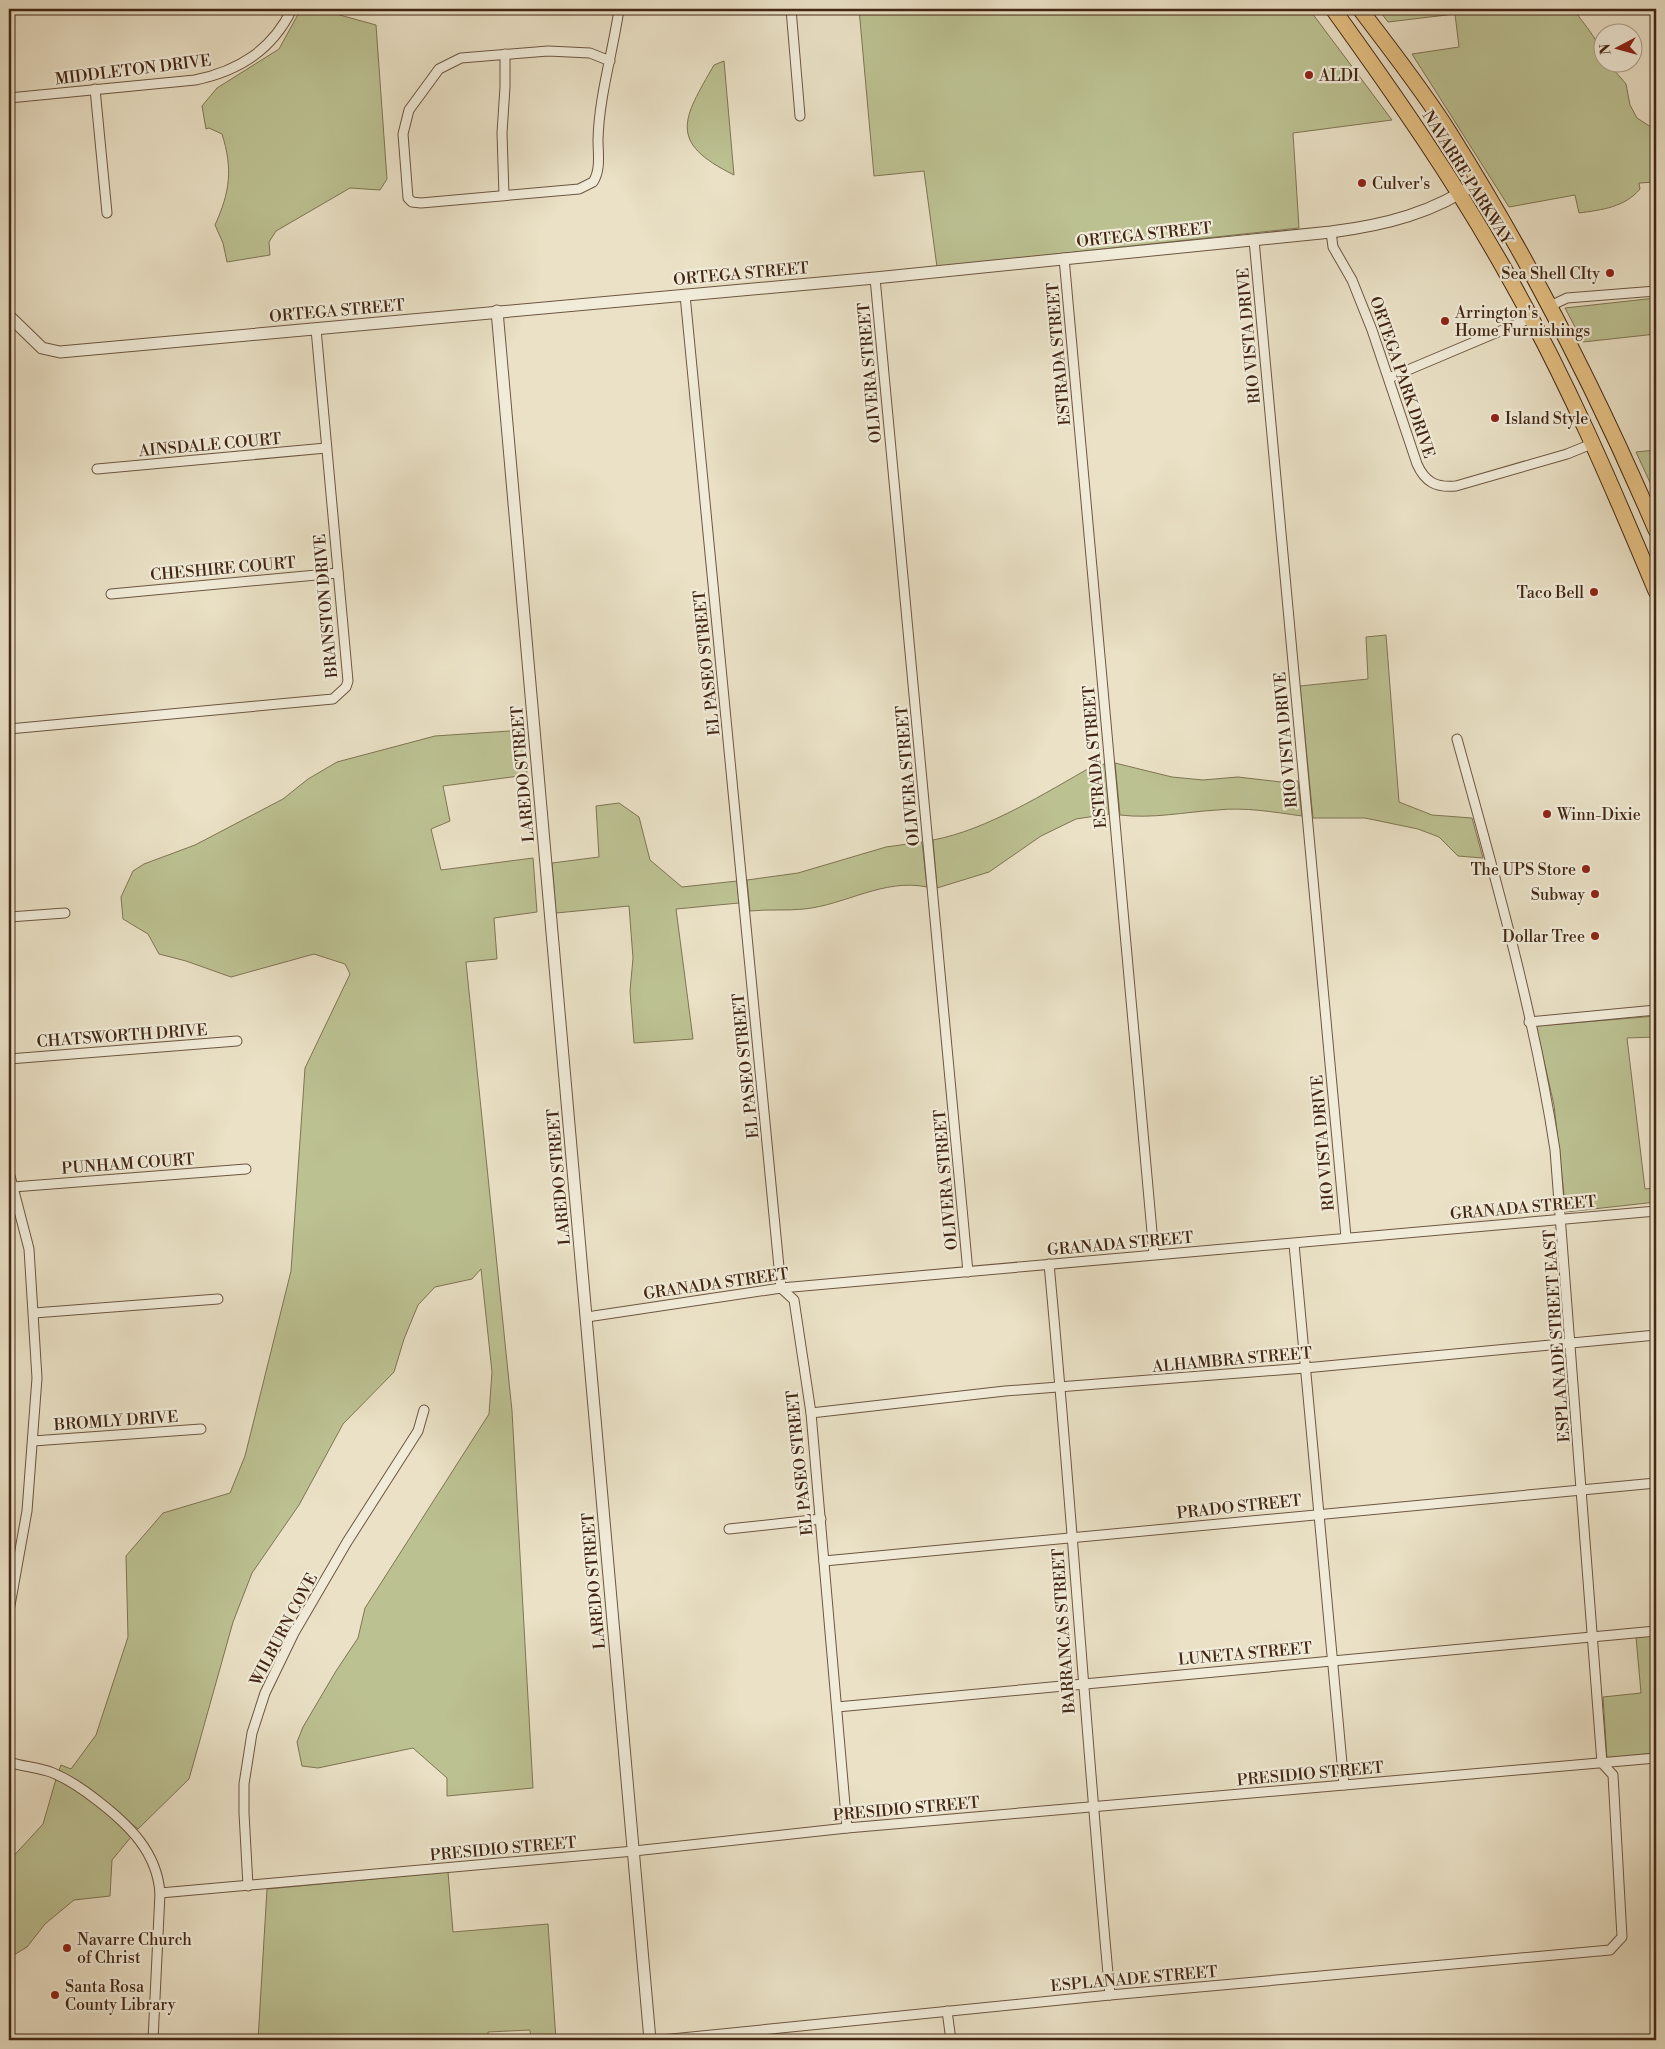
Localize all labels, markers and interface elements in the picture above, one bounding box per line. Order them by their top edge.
north arrow [1592,22,1642,72]
text: N [1597,43,1616,56]
street label: MIDDLETON DRIVE [54,50,212,90]
place label: ALDI [1318,66,1359,86]
marker: ALDI [1303,69,1315,81]
street label: NAVARRE PARKWAY [1418,107,1517,250]
place label: Culver's [1372,174,1430,194]
marker: Culver's [1356,177,1368,189]
street label: ORTEGA STREET [1076,218,1213,252]
street label: ORTEGA STREET [673,258,810,290]
place label: Sea Shell CIty [1501,264,1600,284]
street label: RIO VISTA DRIVE [1233,267,1265,405]
marker: Sea Shell CIty [1604,267,1616,279]
street label: ESTRADA STREET [1043,281,1075,426]
street label: ORTEGA PARK DRIVE [1365,294,1439,461]
street label: ORTEGA STREET [269,295,406,327]
street label: OLIVERA STREET [854,302,886,444]
place label: Arrington's Home Furnishings [1454,303,1590,341]
marker: Arrington's Home Furnishings [1439,315,1451,327]
place label: Island Style [1505,409,1588,429]
marker: Island Style [1489,412,1501,424]
street label: AINSDALE COURT [137,429,282,461]
street label: BRANSTON DRIVE [310,533,342,680]
street label: CHESHIRE COURT [149,553,297,585]
place label: Taco Bell [1516,583,1584,603]
marker: Taco Bell [1588,586,1600,598]
street label: EL PASEO STREET [689,589,725,736]
street label: RIO VISTA DRIVE [1270,671,1302,809]
street label: ESTRADA STREET [1079,684,1111,829]
street label: LAREDO STREET [507,705,539,843]
street label: OLIVERA STREET [892,705,924,847]
place label: Winn-Dixie [1556,805,1641,825]
marker: Winn-Dixie [1541,808,1553,820]
place label: The UPS Store [1470,860,1576,880]
marker: The UPS Store [1580,863,1592,875]
place label: Subway [1531,885,1585,905]
marker: Subway [1589,888,1601,900]
place label: Dollar Tree [1502,927,1585,947]
marker: Dollar Tree [1589,930,1601,942]
street label: EL PASEO STREET [728,992,764,1139]
street label: CHATSWORTH DRIVE [36,1020,208,1052]
street label: RIO VISTA DRIVE [1307,1074,1339,1212]
street label: LAREDO STREET [543,1108,575,1246]
street label: OLIVERA STREET [930,1109,962,1251]
street label: PUNHAM COURT [61,1149,195,1179]
street label: GRANADA STREET [1449,1192,1597,1224]
street label: GRANADA STREET [1046,1228,1194,1260]
street label: ESPLANADE STREET EAST [1540,1229,1574,1443]
street label: GRANADA STREET [642,1264,790,1304]
street label: ALHAMBRA STREET [1150,1343,1313,1377]
street label: EL PASEO STREET [782,1389,818,1536]
street label: BROMLY DRIVE [52,1407,179,1435]
street label: PRADO STREET [1176,1490,1303,1523]
street label: LAREDO STREET [578,1512,610,1650]
street label: BARRANCAS STREET [1048,1548,1080,1715]
street label: WILBURN COVE [245,1570,322,1690]
street label: LUNETA STREET [1177,1638,1313,1670]
street label: PRESIDIO STREET [1236,1758,1384,1790]
street label: PRESIDIO STREET [832,1793,980,1825]
street label: PRESIDIO STREET [429,1833,577,1865]
place label: Navarre Church of Christ [77,1930,192,1968]
marker: Navarre Church of Christ [61,1942,73,1954]
street label: ESPLANADE STREET [1050,1962,1218,1996]
place label: Santa Rosa County Library [65,1977,176,2015]
marker: Santa Rosa County Library [49,1989,61,2001]

